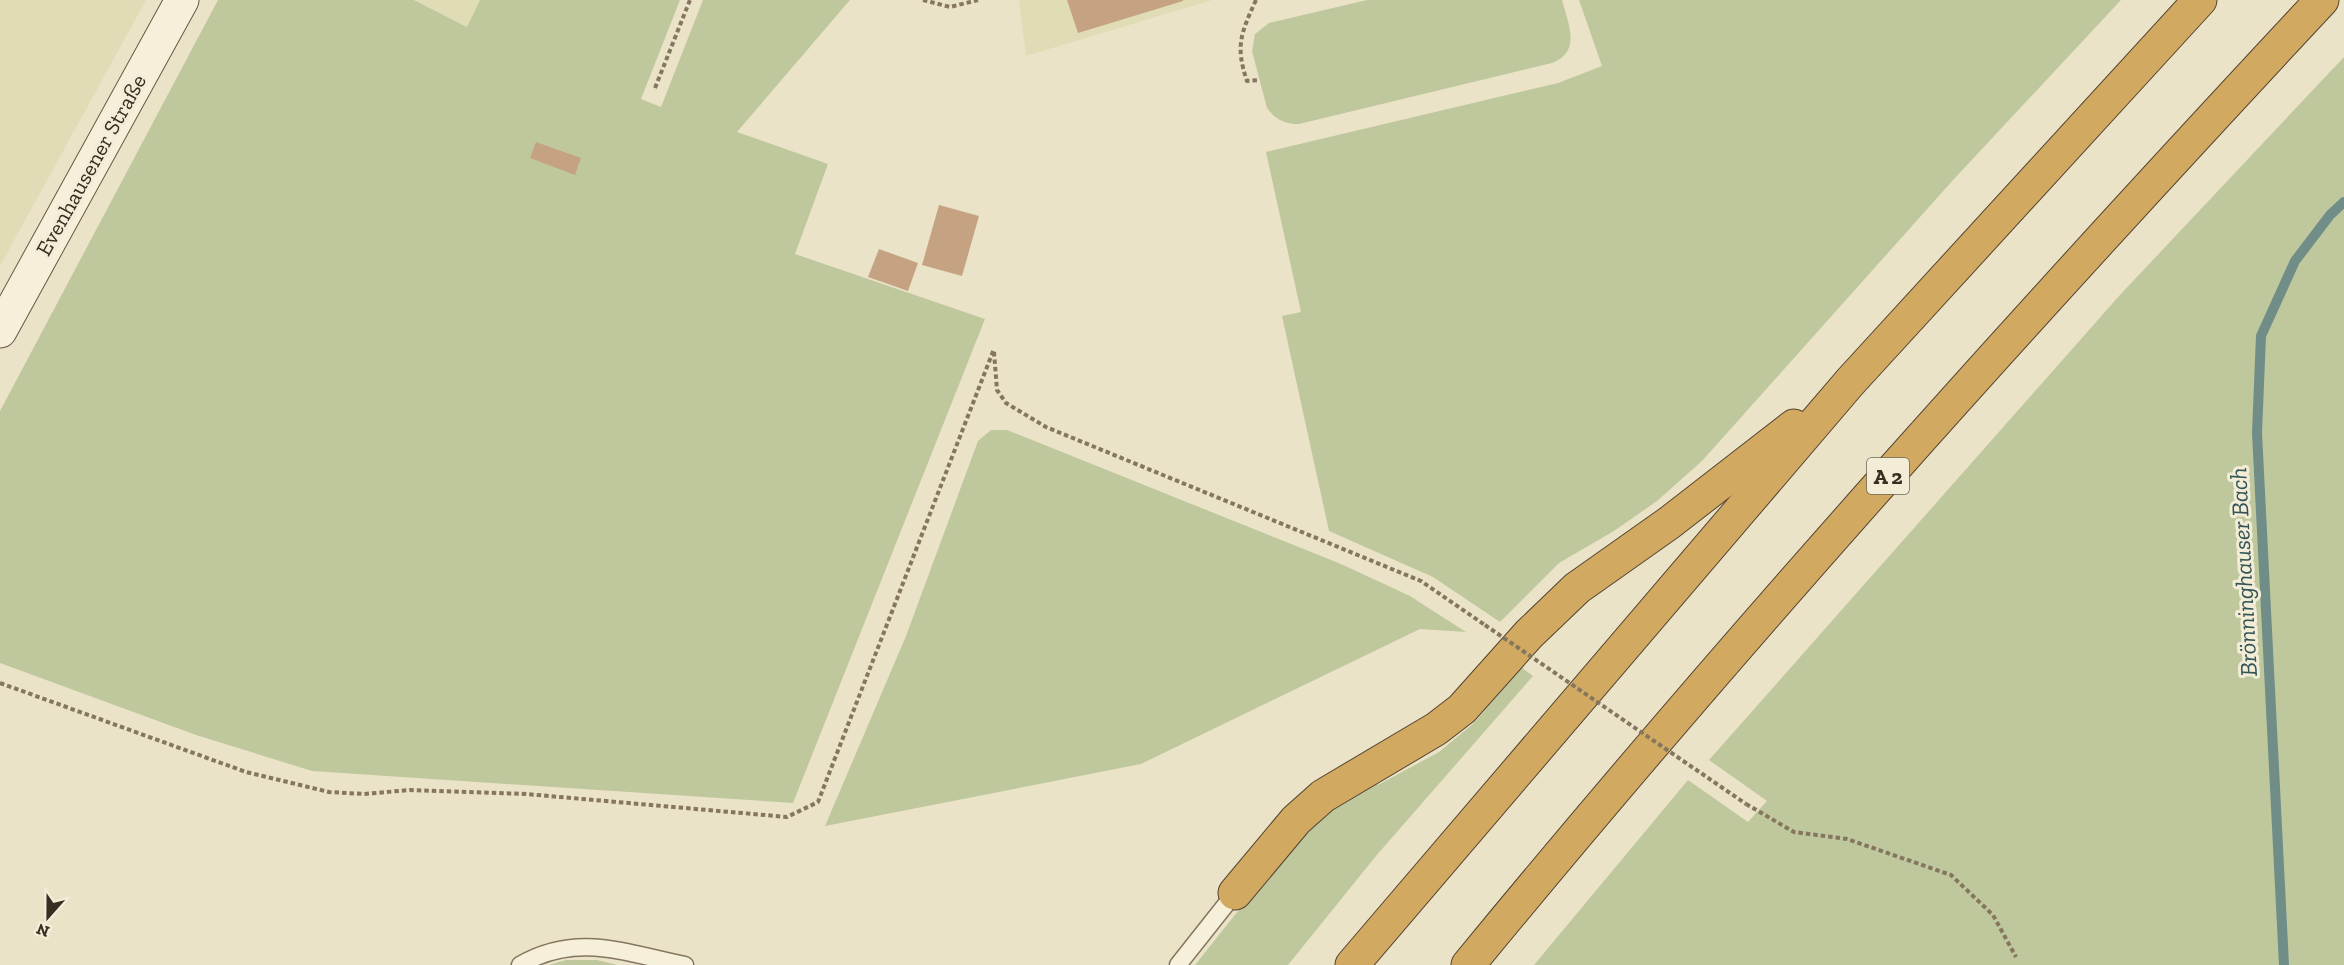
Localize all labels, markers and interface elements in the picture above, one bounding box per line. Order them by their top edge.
street label: Evenhausener Straße [30,70,152,260]
road number: A 2 [1867,458,1909,494]
water label: Brönninghauser Bach [2223,467,2263,677]
north arrow [18,887,78,947]
text: N [34,919,52,942]

